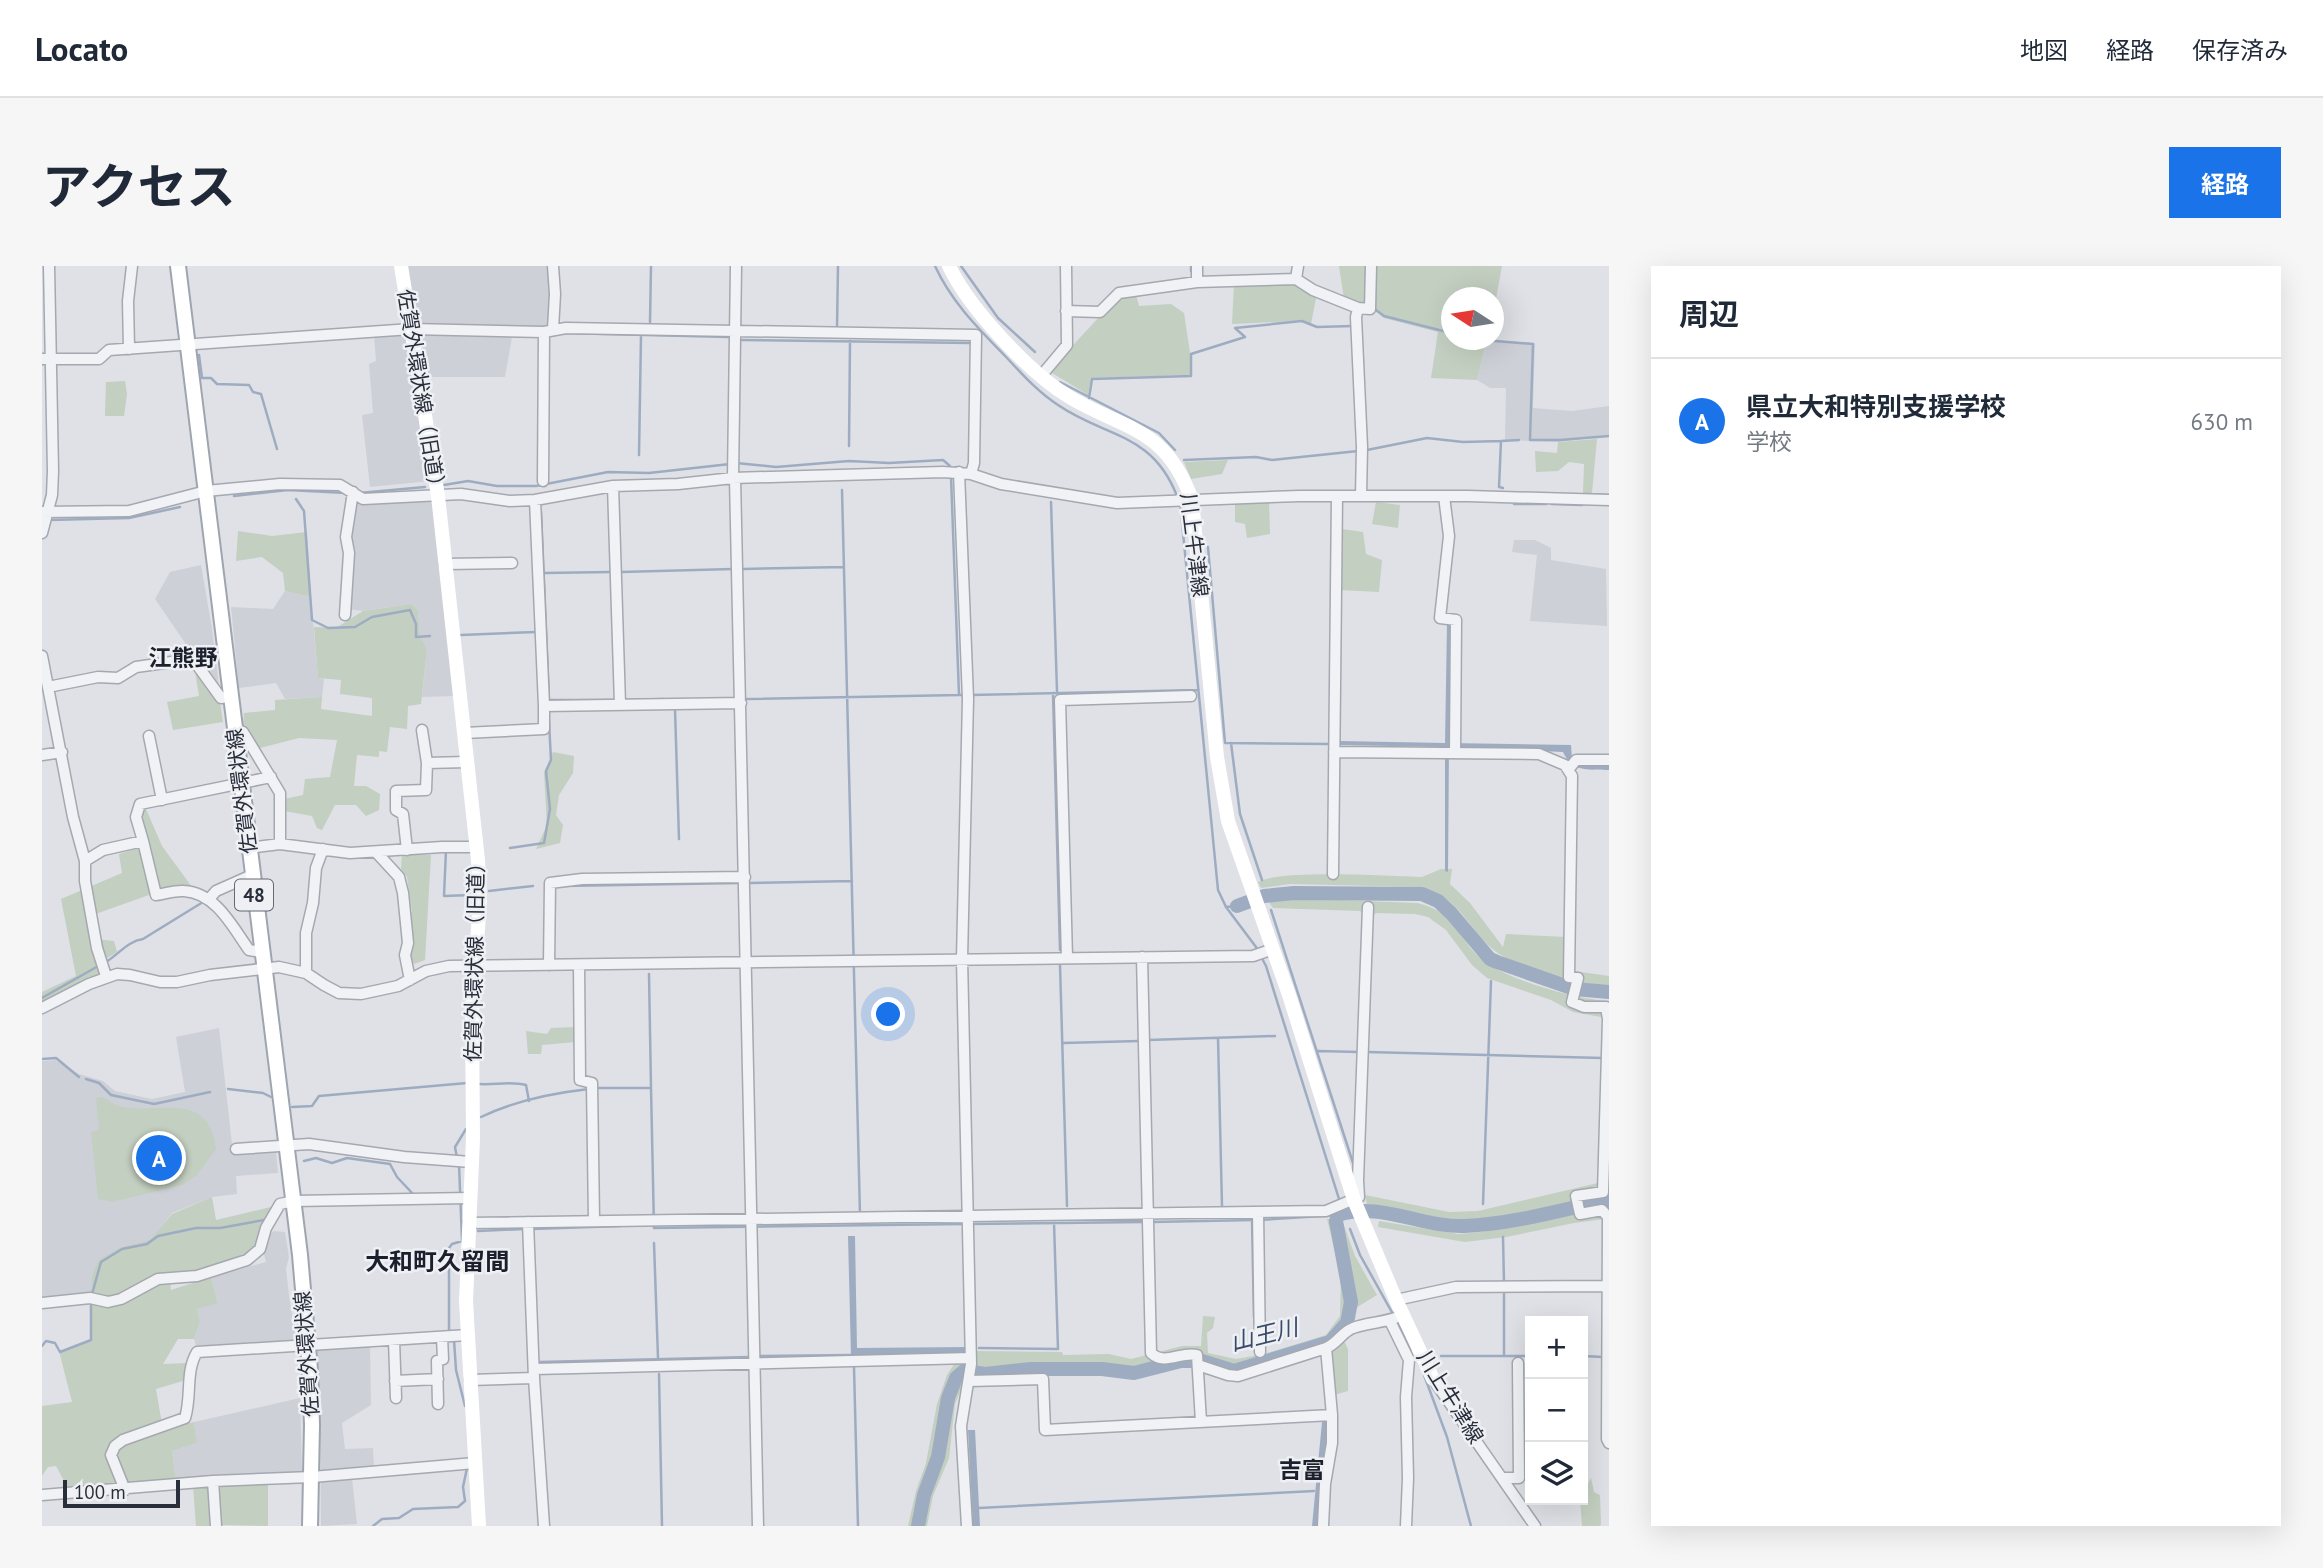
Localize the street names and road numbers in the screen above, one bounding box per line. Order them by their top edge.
street label: 佐賀外環状線（旧道） [392,287,451,499]
street label: 川上牛津線 [1175,491,1214,599]
street label: 佐賀外環状線 [220,727,263,855]
street label: 佐賀外環状線（旧道） [459,852,490,1062]
road number: 48 [235,880,273,910]
street label: 佐賀外環状線 [289,1290,324,1418]
street label: 川上牛津線 [1411,1345,1490,1448]

